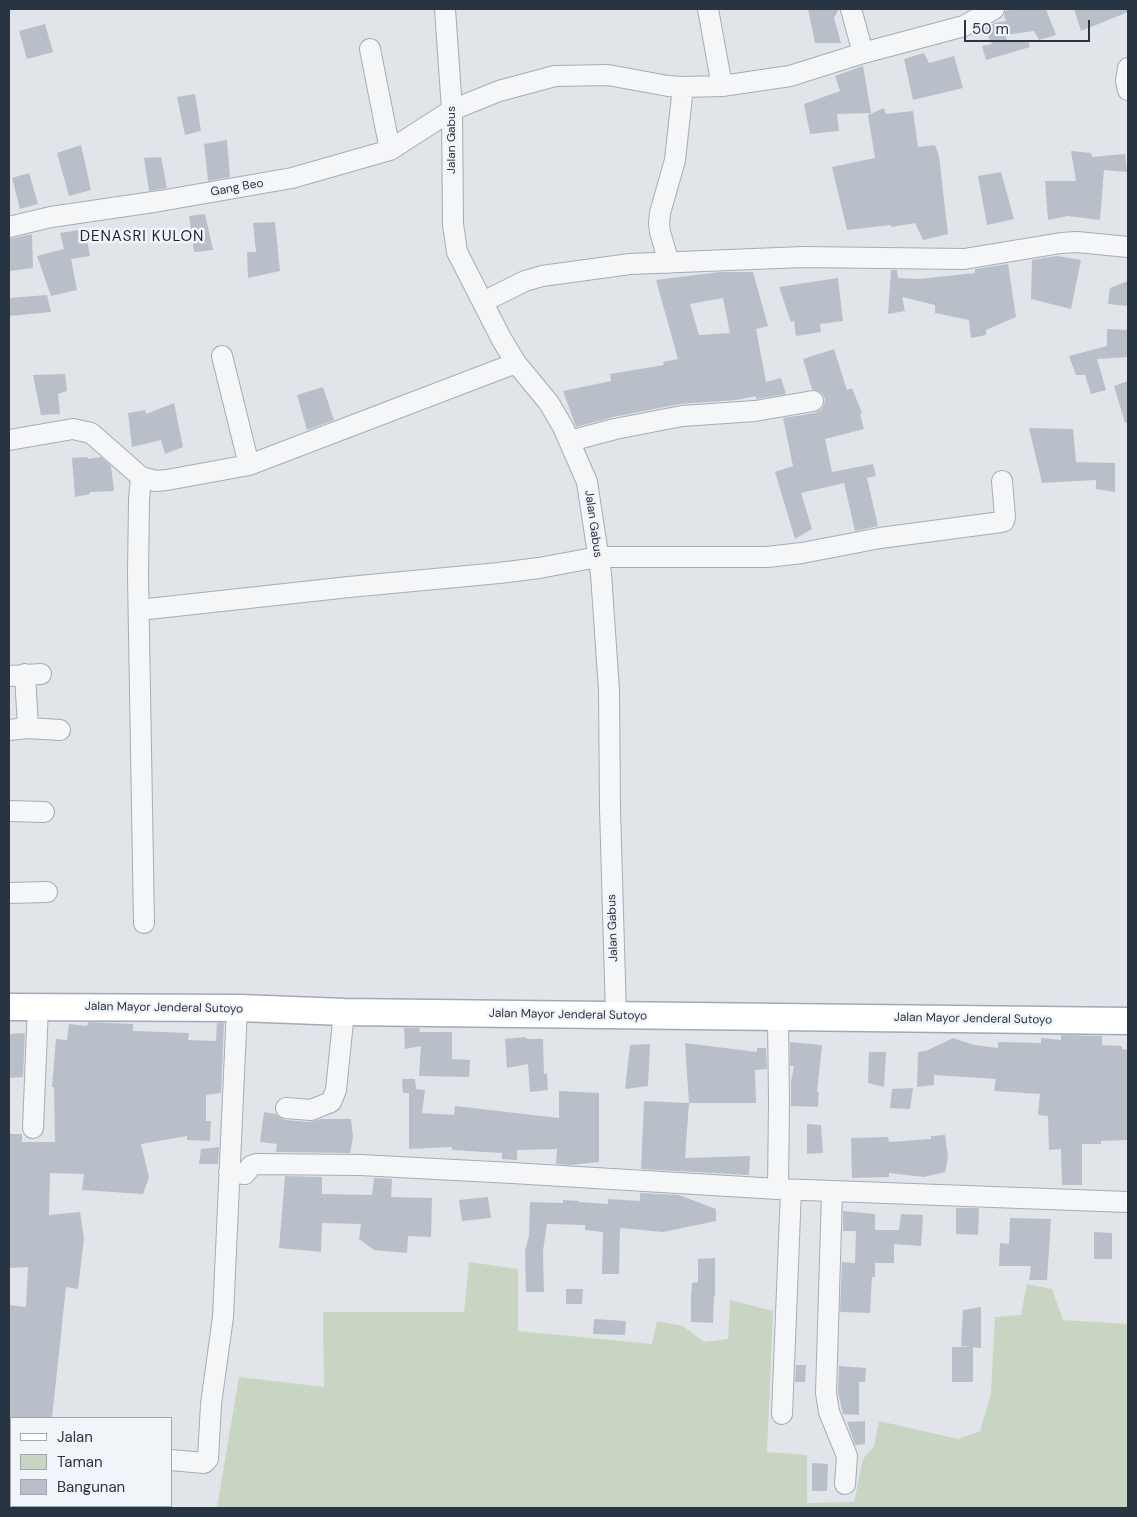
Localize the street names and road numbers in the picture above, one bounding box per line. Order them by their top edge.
street label: Jalan Gabus [445,106,459,174]
street label: Gang Beo [209,176,265,200]
street label: Jalan Gabus [581,489,605,559]
street label: Jalan Gabus [605,894,621,962]
street label: Jalan Mayor Jenderal Sutoyo [85,999,243,1017]
street label: Jalan Mayor Jenderal Sutoyo [489,1006,647,1024]
street label: Jalan Mayor Jenderal Sutoyo [894,1010,1052,1028]

